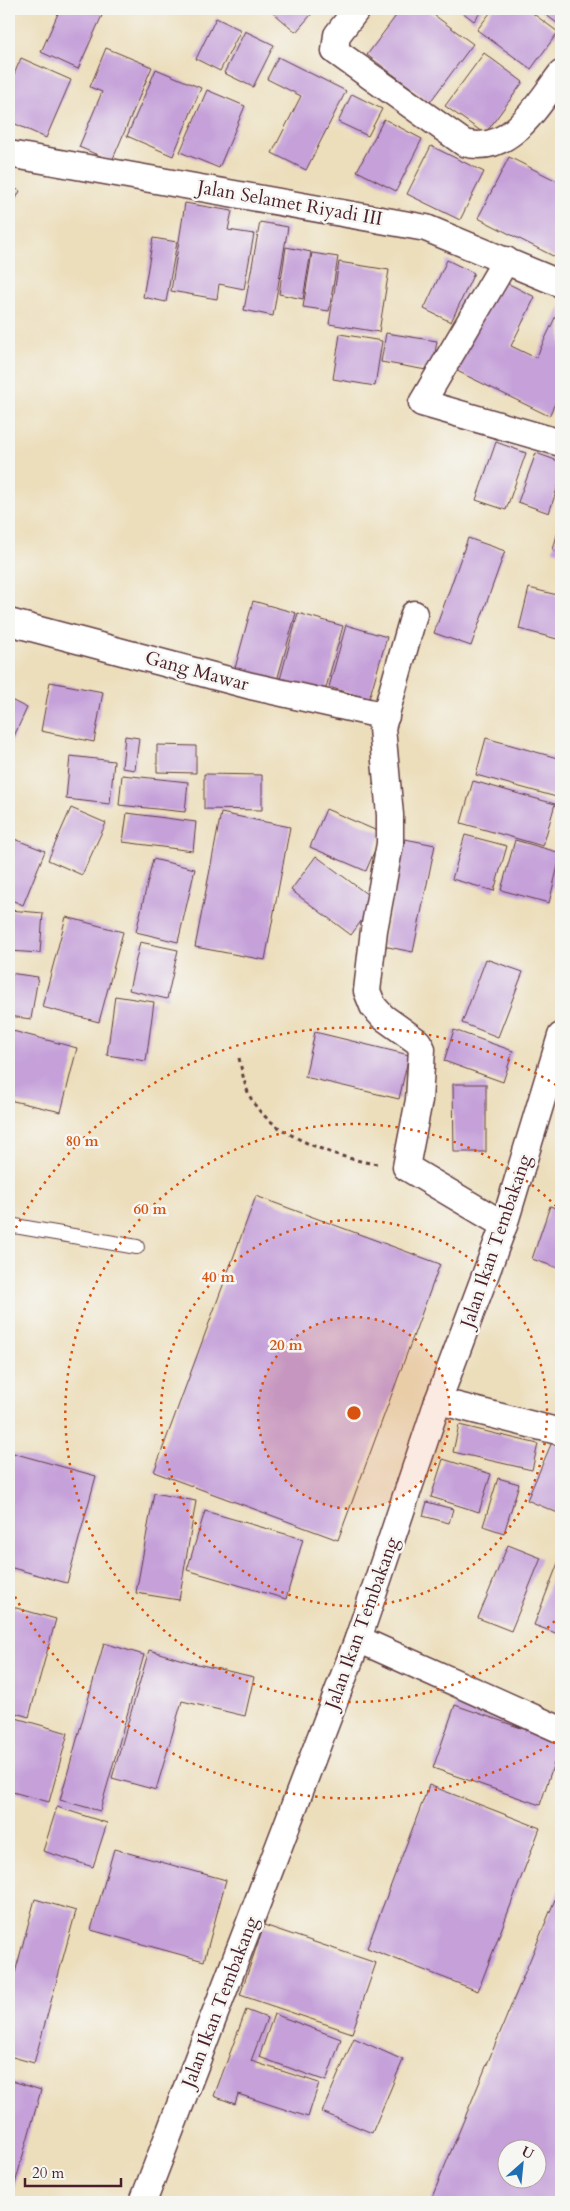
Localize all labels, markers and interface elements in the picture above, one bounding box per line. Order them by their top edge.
street label: Jalan Selamet Riyadi III [193,173,385,232]
street label: Gang Mawar [142,645,252,697]
text: 80 m [65,1131,99,1151]
street label: Jalan Ikan Tembakang [453,1151,538,1334]
text: 60 m [133,1199,167,1219]
text: 40 m [201,1267,235,1287]
text: 20 m [269,1335,303,1355]
centre of rings [345,1404,363,1422]
street label: Jalan Ikan Tembakang [318,1533,405,1715]
street label: Jalan Ikan Tembakang [174,1912,265,2094]
north arrow [498,2138,548,2188]
text: U [518,2142,538,2164]
scale bar [25,2156,121,2188]
text: 20 m [32,2163,64,2183]

